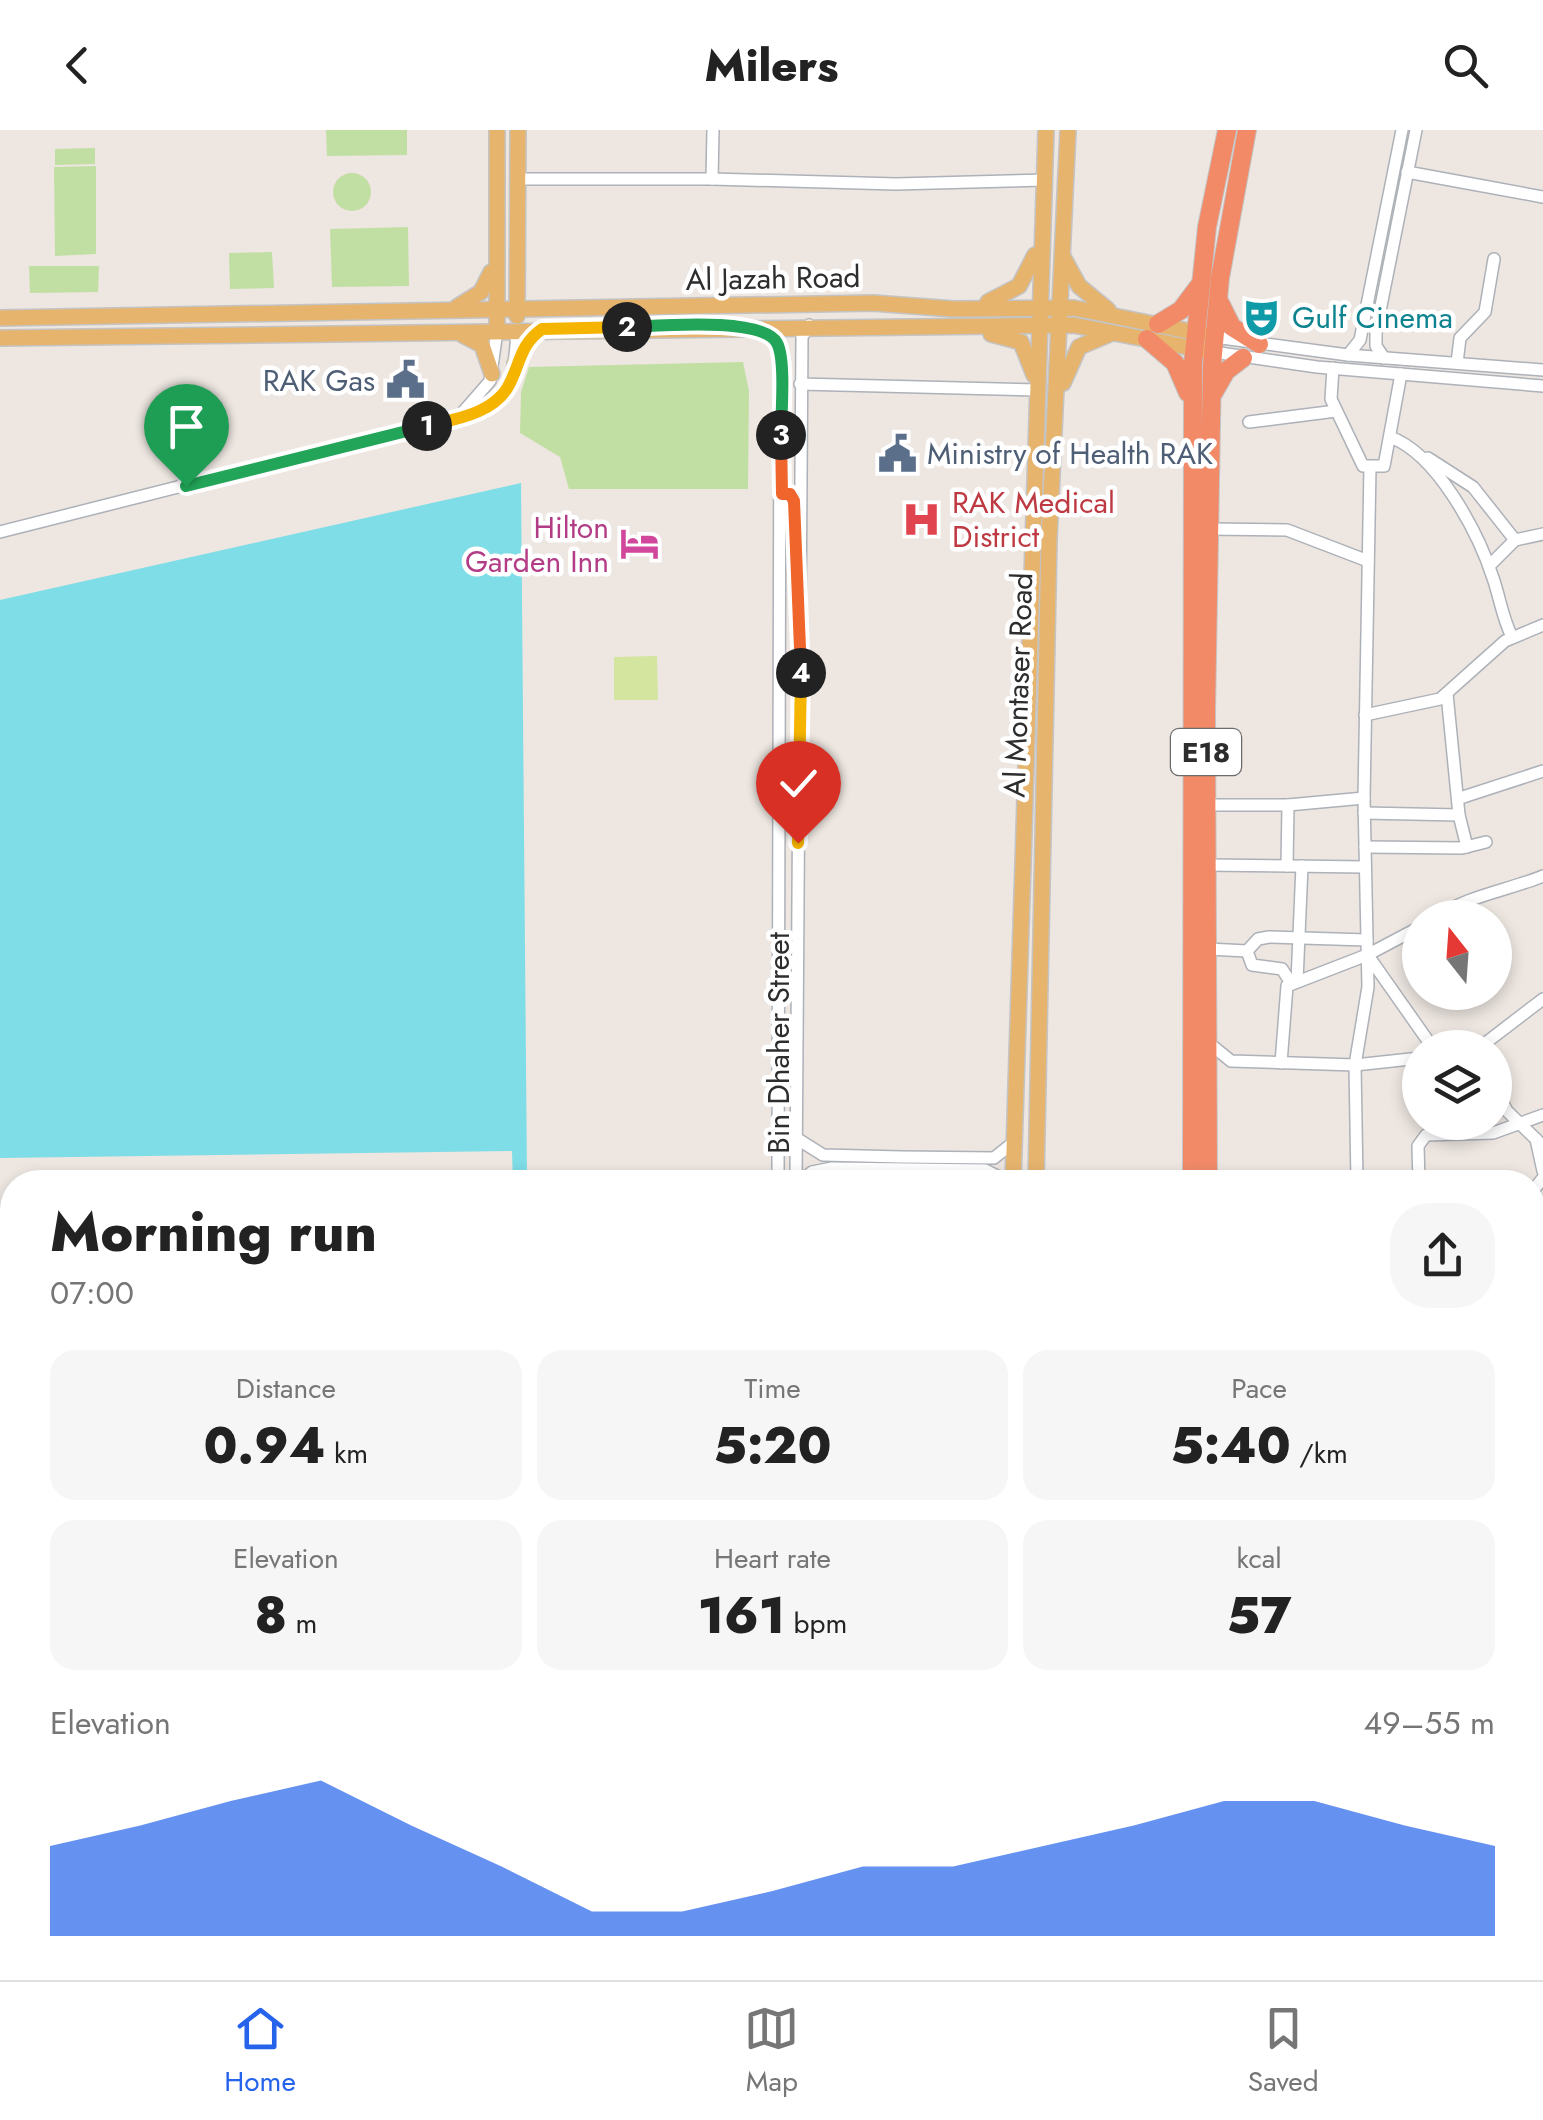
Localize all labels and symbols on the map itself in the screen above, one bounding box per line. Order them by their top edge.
street label: Al Jazah Road [685,255,861,301]
theatre icon: Gulf Cinema [1241,296,1283,338]
place label: Gulf Cinema [1292,296,1453,339]
pin: 2 [602,302,652,352]
place label: RAK Gas [263,359,375,402]
public building icon: RAK Gas [384,359,426,401]
pin [144,384,229,487]
pin: 1 [402,401,452,451]
pin: 3 [756,410,806,460]
public building icon: Ministry of Health RAK [876,432,918,474]
place label: Ministry of Health RAK [927,432,1213,475]
place label: RAK Medical District [952,481,1115,558]
hospital icon: RAK Medical District [901,498,943,540]
place label: Hilton Garden Inn [465,506,609,583]
hotel icon: Hilton Garden Inn [618,523,660,565]
street label: Al Montaser Road [993,572,1043,798]
pin: 4 [776,648,826,698]
road number: E18 [1171,729,1241,775]
pin [756,741,841,844]
north arrow [1402,900,1512,1010]
street label: Bin Dhaher Street [757,931,800,1154]

